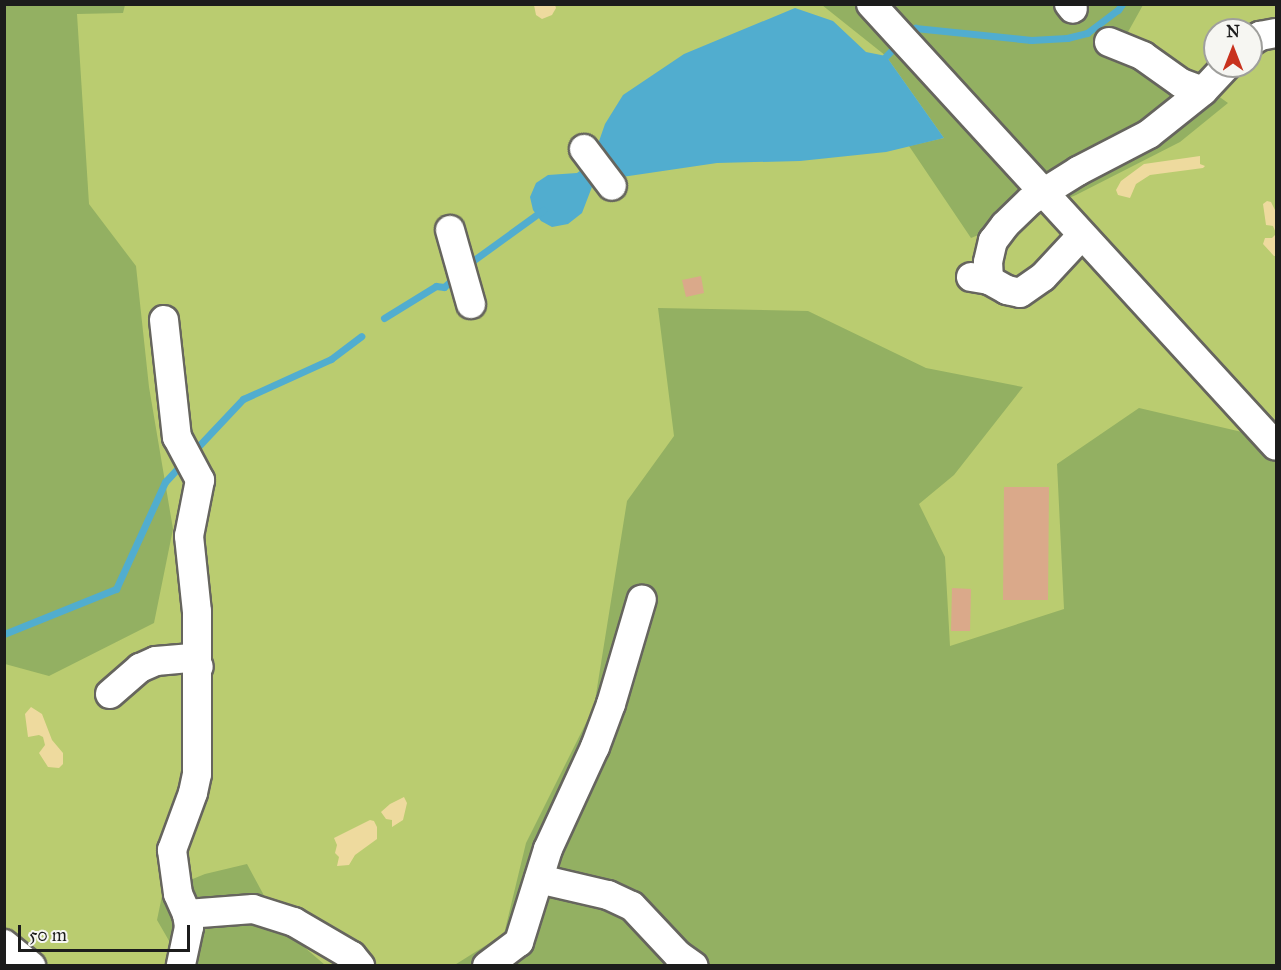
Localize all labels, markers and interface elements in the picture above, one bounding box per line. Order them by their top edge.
north arrow [1203,18,1263,78]
text: N [1226,22,1240,41]
scale bar [21,913,194,951]
text: 50 m [29,924,67,946]

